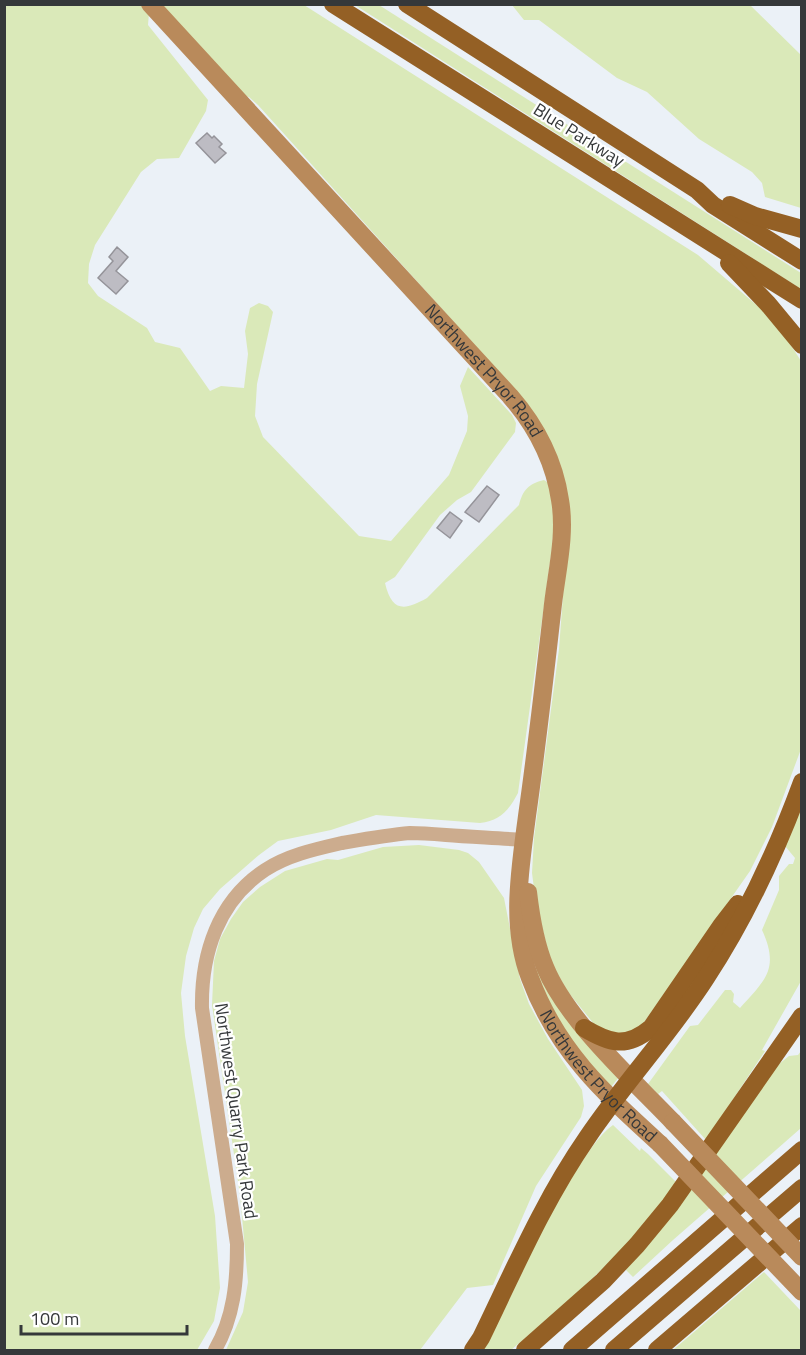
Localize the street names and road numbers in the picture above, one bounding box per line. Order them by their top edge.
street label: Blue Parkway [528,96,631,174]
street label: Northwest Pryor Road [419,297,550,442]
street label: Northwest Quarry Park Road [208,1001,265,1221]
street label: Northwest Pryor Road [533,1004,664,1148]

